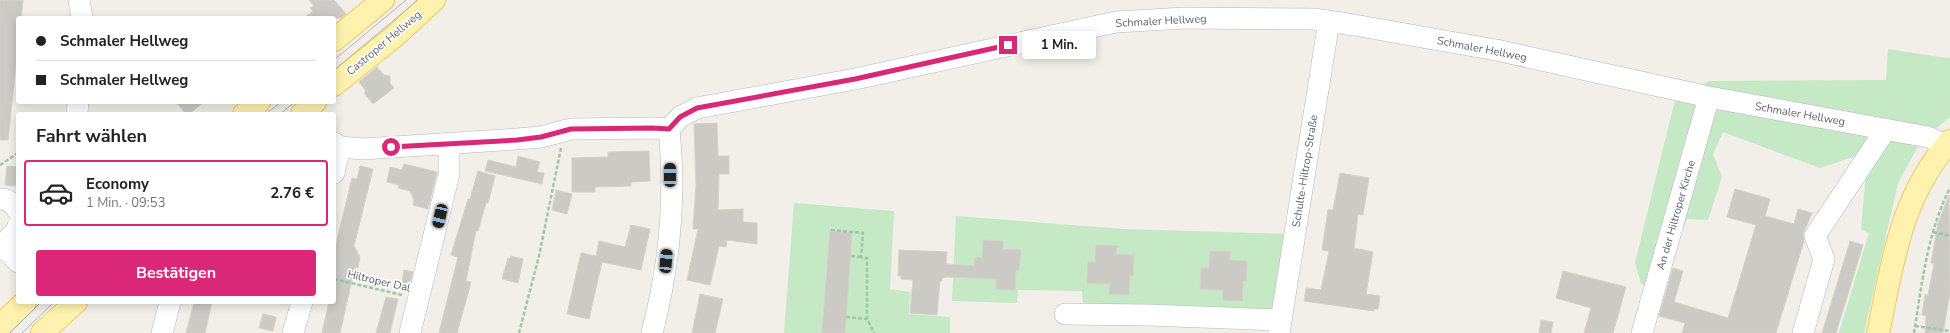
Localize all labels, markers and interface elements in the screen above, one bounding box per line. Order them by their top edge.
street label: Castroper Hellweg [343,7,425,79]
street label: Schmaler Hellweg [1115,11,1207,31]
text: Schmaler Hellweg [60,31,188,51]
callout: 1 Min. [1022,31,1096,59]
street label: Schmaler Hellweg [1436,33,1528,65]
route end [999,36,1017,54]
text: 1 Min. [1041,36,1077,54]
text: Schmaler Hellweg [60,70,188,90]
street label: Schmaler Hellweg [1754,99,1846,129]
street label: Schulte-Hiltrop-Straße [1289,114,1321,228]
text: Fahrt wählen [36,124,147,148]
route start [382,138,400,156]
street label: An der Hiltroper Kirche [1653,158,1699,272]
car [664,163,676,187]
text: Economy [86,174,149,194]
icon: car [38,175,74,211]
text: 2.76 € [270,183,314,203]
text: 1 Min. · 09:53 [86,194,165,212]
car [431,203,449,229]
car [659,249,673,273]
button: Bestätigen [36,250,316,296]
street label: Hiltroper Dal [346,266,413,296]

